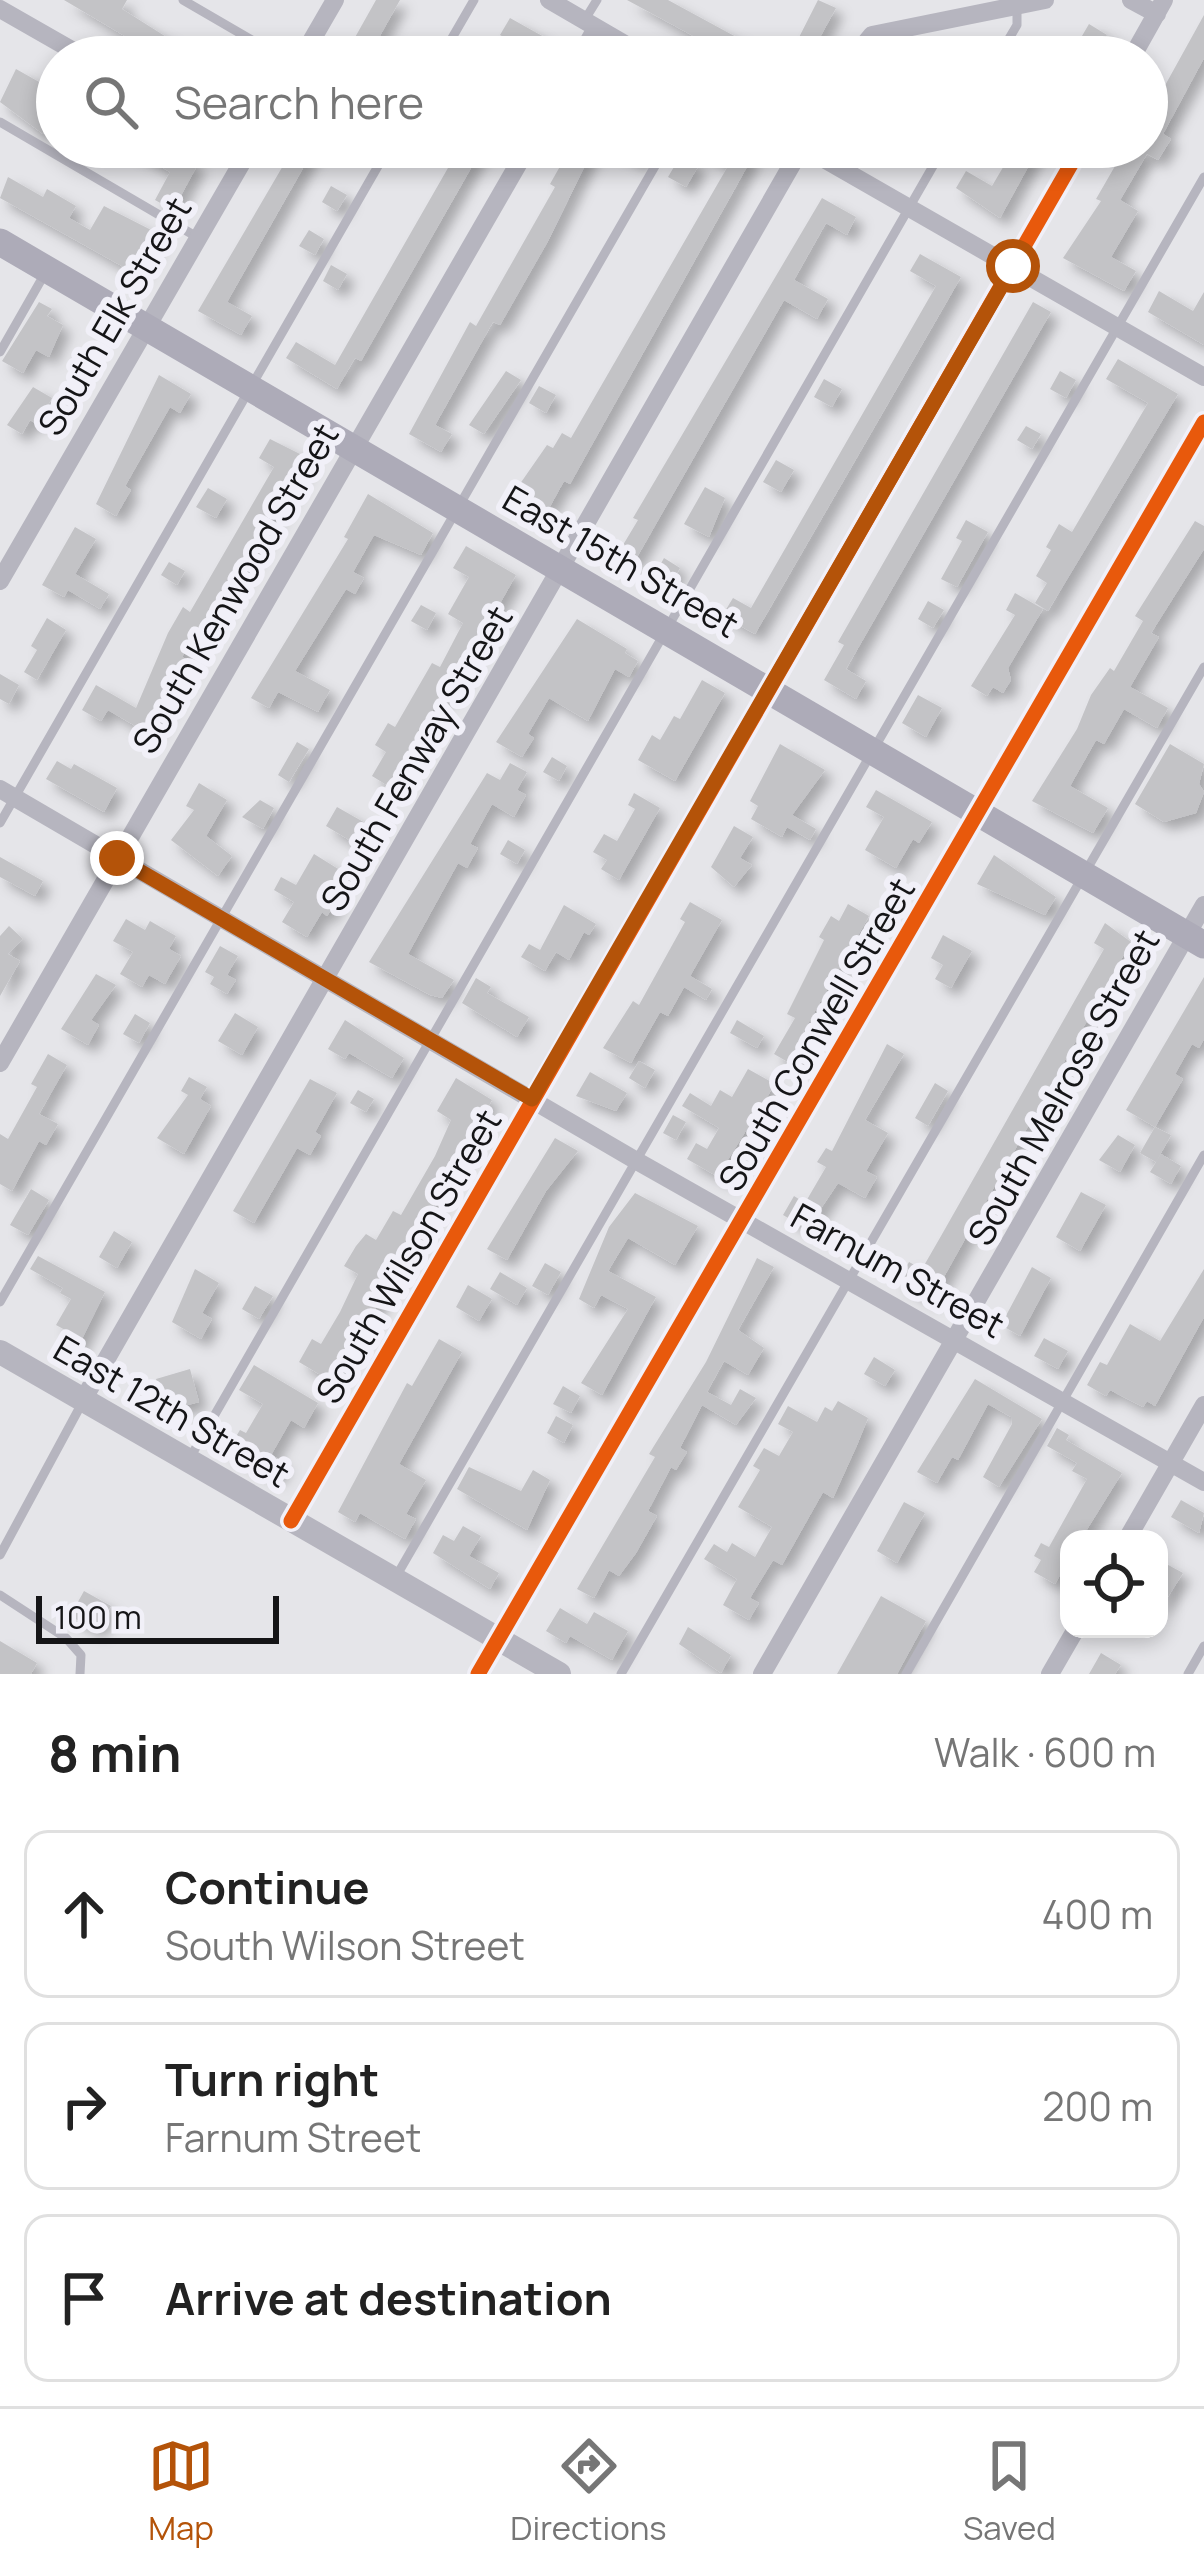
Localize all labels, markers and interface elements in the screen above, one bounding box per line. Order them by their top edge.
search box [36,36,1168,168]
icon: search [78,69,144,135]
text: Search here [174,71,424,133]
street label: South Elk Street [26,188,202,444]
route start [986,239,1040,293]
street label: South Kenwood Street [120,414,350,762]
street label: East 15th Street [494,474,748,648]
street label: South Fenway Street [309,596,523,920]
route end [90,831,144,885]
street label: South Conwell Street [706,868,926,1200]
street label: South Melrose Street [956,920,1170,1254]
street label: South Wilson Street [304,1100,512,1412]
street label: Farnum Street [783,1191,1013,1349]
street label: East 12th Street [45,1324,299,1498]
map controls [1060,1530,1168,1638]
button: locate [1060,1530,1168,1638]
scale bar [36,1590,279,1643]
text: 100 m [54,1594,142,1639]
text: 8 min [48,1718,182,1787]
text: Walk · 600 m [934,1725,1156,1779]
text: Continue [165,1856,370,1918]
icon: ahead [51,1881,117,1947]
text: 400 m [1042,1887,1153,1941]
text: South Wilson Street [165,1918,525,1972]
text: Turn right [165,2048,379,2110]
icon: right [51,2073,117,2139]
text: 200 m [1042,2079,1153,2133]
text: Farnum Street [165,2110,421,2164]
icon: arrive [51,2265,117,2331]
text: Arrive at destination [165,2267,612,2329]
tab: Map [148,2433,214,2550]
tab: Directions [510,2433,667,2550]
tab: Saved [963,2433,1056,2550]

